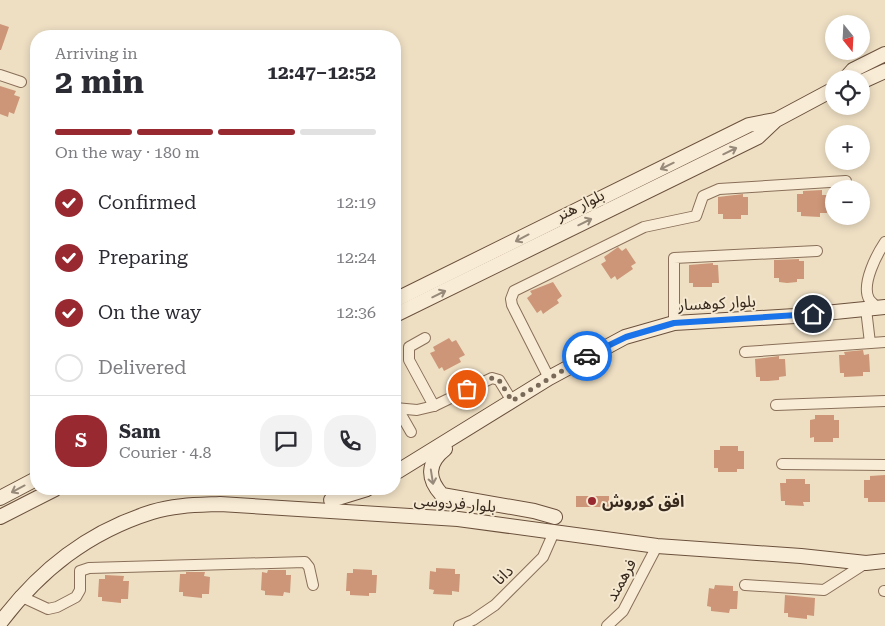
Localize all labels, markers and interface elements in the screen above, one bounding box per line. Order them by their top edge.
north arrow [825,15,870,60]
map controls [825,15,870,225]
text: Arriving in [55,44,138,63]
text: 12:47–12:52 [267,61,376,84]
text: 2 min [55,63,144,101]
button: locate [825,70,870,115]
button: + [825,125,870,170]
text: On the way · 180 m [55,143,200,162]
one-way arrow [723,145,738,155]
one-way arrow [660,161,675,171]
button: − [825,180,870,225]
street label: بلوار هنر [552,185,607,225]
icon: check [55,189,83,217]
text: Confirmed [98,191,196,214]
text: 12:19 [336,193,376,212]
one-way arrow [577,217,592,227]
one-way arrow [514,233,529,243]
icon: check [55,244,83,272]
text: Preparing [98,246,188,269]
text: 12:24 [336,248,376,267]
one-way arrow [431,289,446,298]
street label: بلوار کوهسار [677,291,756,315]
pin [792,293,834,335]
icon: check [55,299,83,327]
icon: home [799,300,827,328]
text: On the way [98,301,201,324]
text: 12:36 [336,303,376,322]
courier [562,331,612,381]
icon: car [573,342,601,370]
text: Delivered [98,356,186,379]
pin [446,368,488,410]
icon: bag [453,375,481,403]
button: chat [260,415,312,467]
button: phone [324,415,376,467]
text: Sam [119,420,161,443]
text: S [75,429,87,452]
text: Courier · 4.8 [119,443,212,462]
one-way arrow [427,468,437,484]
one-way arrow [11,485,26,494]
street label: بلوار فردوسی [413,490,497,516]
place label: افق کوروش [602,492,684,512]
marker: افق کوروش [586,495,598,507]
street label: فرهمند [602,556,640,604]
street label: دانا [489,561,517,589]

